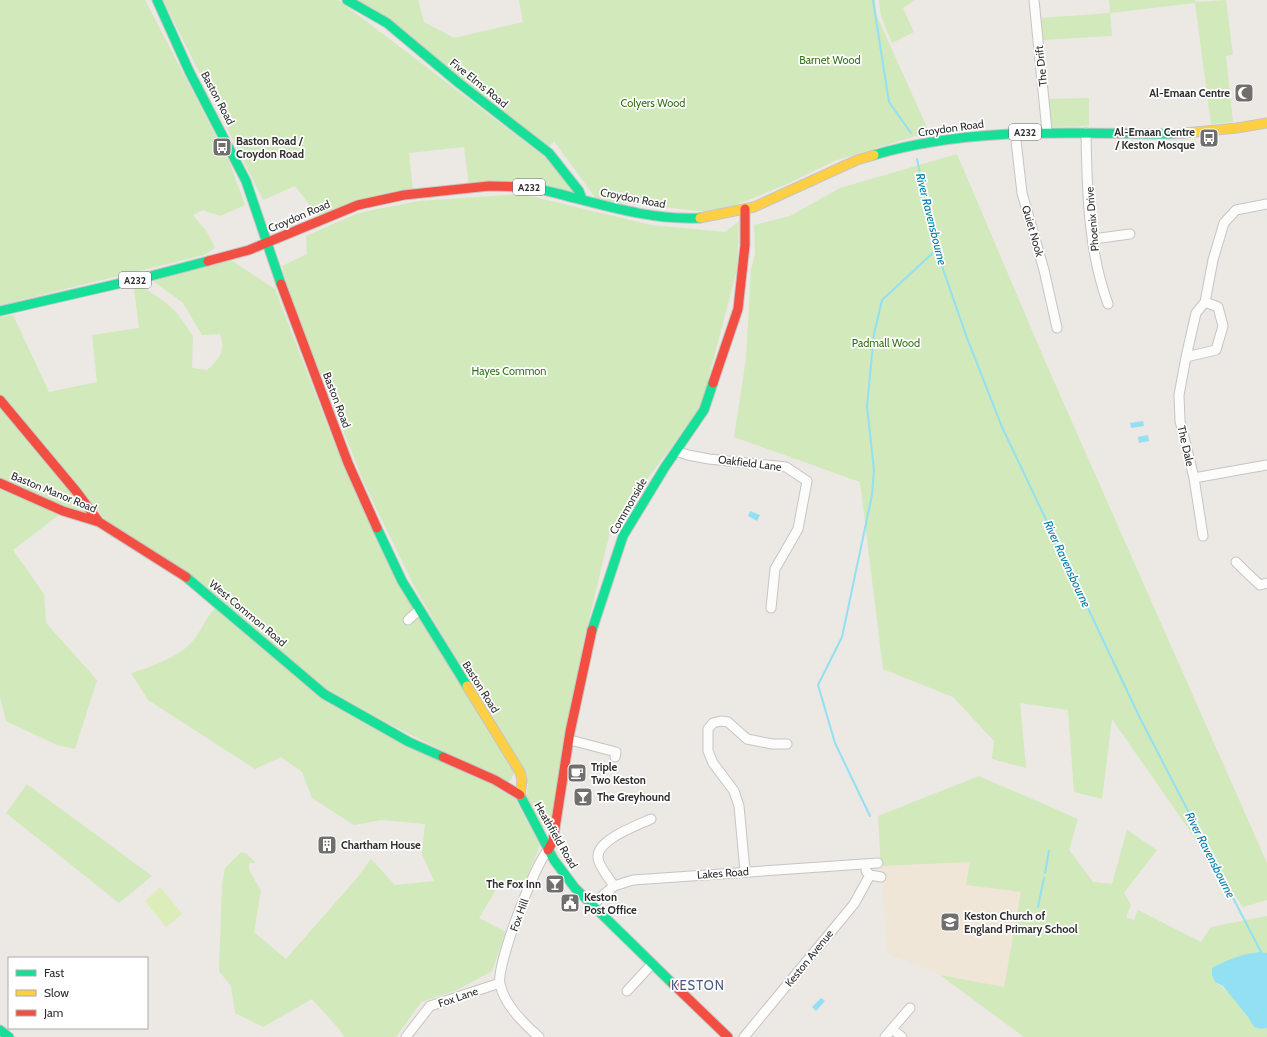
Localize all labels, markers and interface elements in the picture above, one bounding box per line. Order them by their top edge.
street label: The Drift [1032,45,1050,87]
park label: Barnet Wood [799,53,861,67]
street label: Five Elms Road [447,55,511,111]
street label: Baston Road [198,69,238,127]
mosque icon: Al-Emaan Centre [1233,82,1255,104]
place label: Al-Emaan Centre [1149,86,1230,100]
park label: Colyers Wood [621,96,685,110]
street label: Croydon Road [917,116,985,140]
road number: A232 [1009,124,1041,140]
place label: Al-Emaan Centre / Keston Mosque [1114,125,1195,152]
bus stop icon: Al-Emaan Centre / Keston Mosque [1198,127,1220,149]
place label: Baston Road / Croydon Road [236,134,304,161]
bus stop icon: Baston Road / Croydon Road [211,136,233,158]
water label: River Ravensbourne [913,171,950,267]
road number: A232 [513,179,545,195]
street label: Croydon Road [599,185,667,211]
street label: Phoenix Drive [1082,186,1102,252]
street label: Croydon Road [266,197,332,235]
street label: Quiet Nook [1019,204,1047,258]
road number: A232 [119,272,151,288]
park label: Padmall Wood [852,336,920,350]
park label: Hayes Common [472,364,547,378]
street label: Baston Road [320,370,354,430]
street label: The Dale [1175,424,1198,468]
street label: Oakfield Lane [717,452,783,474]
street label: Baston Manor Road [9,468,99,516]
street label: Commonside [606,475,650,537]
water label: River Ravensbourne [1041,518,1094,610]
street label: West Common Road [206,577,290,649]
street label: Baston Road [460,658,502,716]
place label: Triple Two Keston [591,760,646,787]
cafe icon: Triple Two Keston [566,762,588,784]
bar icon: The Greyhound [572,786,594,808]
place label: The Greyhound [597,790,670,804]
street label: Heathfield Road [531,799,581,871]
water label: River Ravensbourne [1182,809,1239,901]
building icon: Chartham House [316,834,338,856]
place label: Chartham House [341,838,421,852]
street label: Lakes Road [697,864,749,882]
bar icon: The Fox Inn [544,873,566,895]
place label: The Fox Inn [486,877,541,891]
place label: Keston Post Office [584,890,637,917]
public building icon: Keston Post Office [559,892,581,914]
street label: Fox Hill [507,896,532,933]
place label: Keston Church of England Primary School [964,909,1078,936]
school or university icon: Keston Church of England Primary School [939,911,961,933]
street label: Keston Avenue [782,926,836,989]
legend [8,957,148,1029]
text: Fast [44,965,64,980]
district label: KESTON [671,977,725,993]
street label: Fox Lane [436,984,480,1010]
text: Slow [44,985,69,1000]
text: Jam [43,1005,63,1020]

